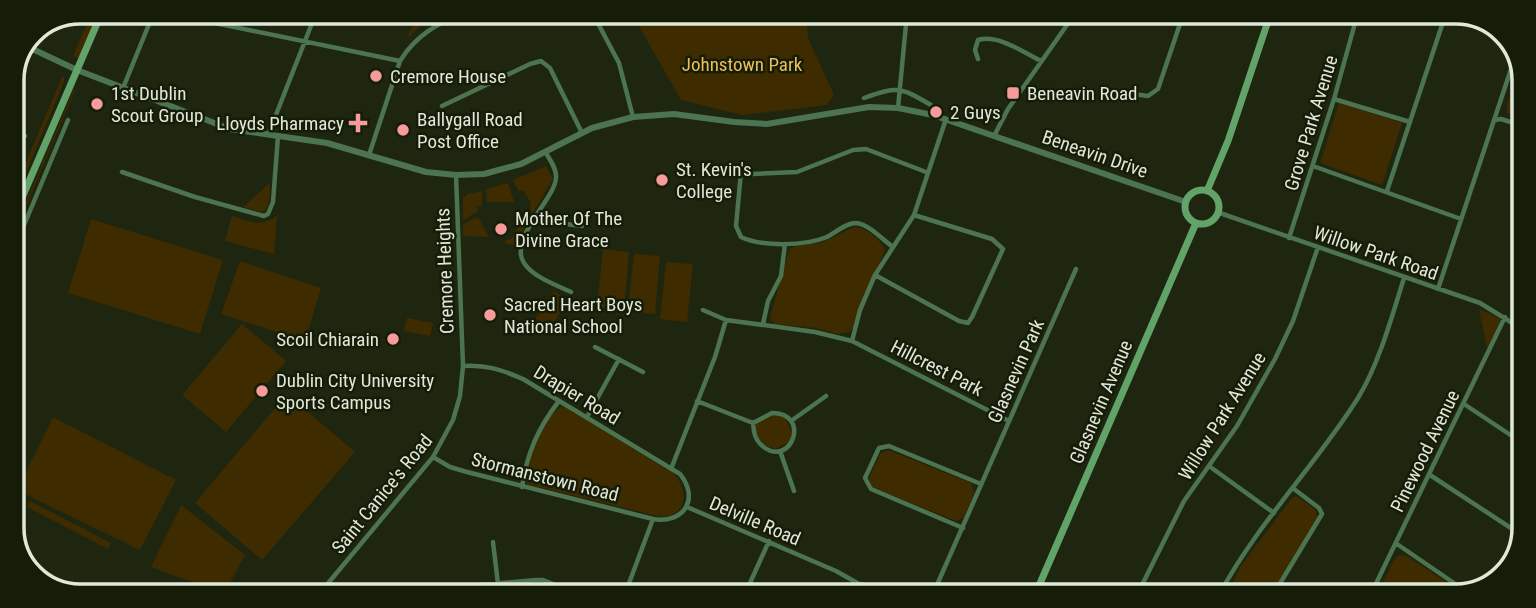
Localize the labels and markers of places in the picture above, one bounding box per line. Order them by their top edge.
place label: Cremore House [390,65,506,88]
marker: Cremore House [368,68,384,84]
place label: 1st Dublin Scout Group [111,82,203,127]
place label: Beneavin Road [1027,82,1138,105]
marker: Beneavin Road [1005,85,1021,101]
marker: 1st Dublin Scout Group [89,96,105,112]
place label: 2 Guys [950,101,1001,124]
marker: 2 Guys [928,104,944,120]
place label: Ballygall Road Post Office [417,108,523,153]
place label: Lloyds Pharmacy [216,112,344,135]
marker: Lloyds Pharmacy [350,115,366,131]
marker: Ballygall Road Post Office [395,122,411,138]
place label: St. Kevin's College [676,158,752,203]
marker: St. Kevin's College [654,172,670,188]
place label: Mother Of The Divine Grace [515,207,622,252]
marker: Mother Of The Divine Grace [493,221,509,237]
place label: Sacred Heart Boys National School [504,293,642,338]
marker: Sacred Heart Boys National School [482,307,498,323]
place label: Scoil Chiarain [276,328,379,351]
marker: Scoil Chiarain [385,331,401,347]
place label: Dublin City University Sports Campus [276,369,434,414]
marker: Dublin City University Sports Campus [254,383,270,399]

